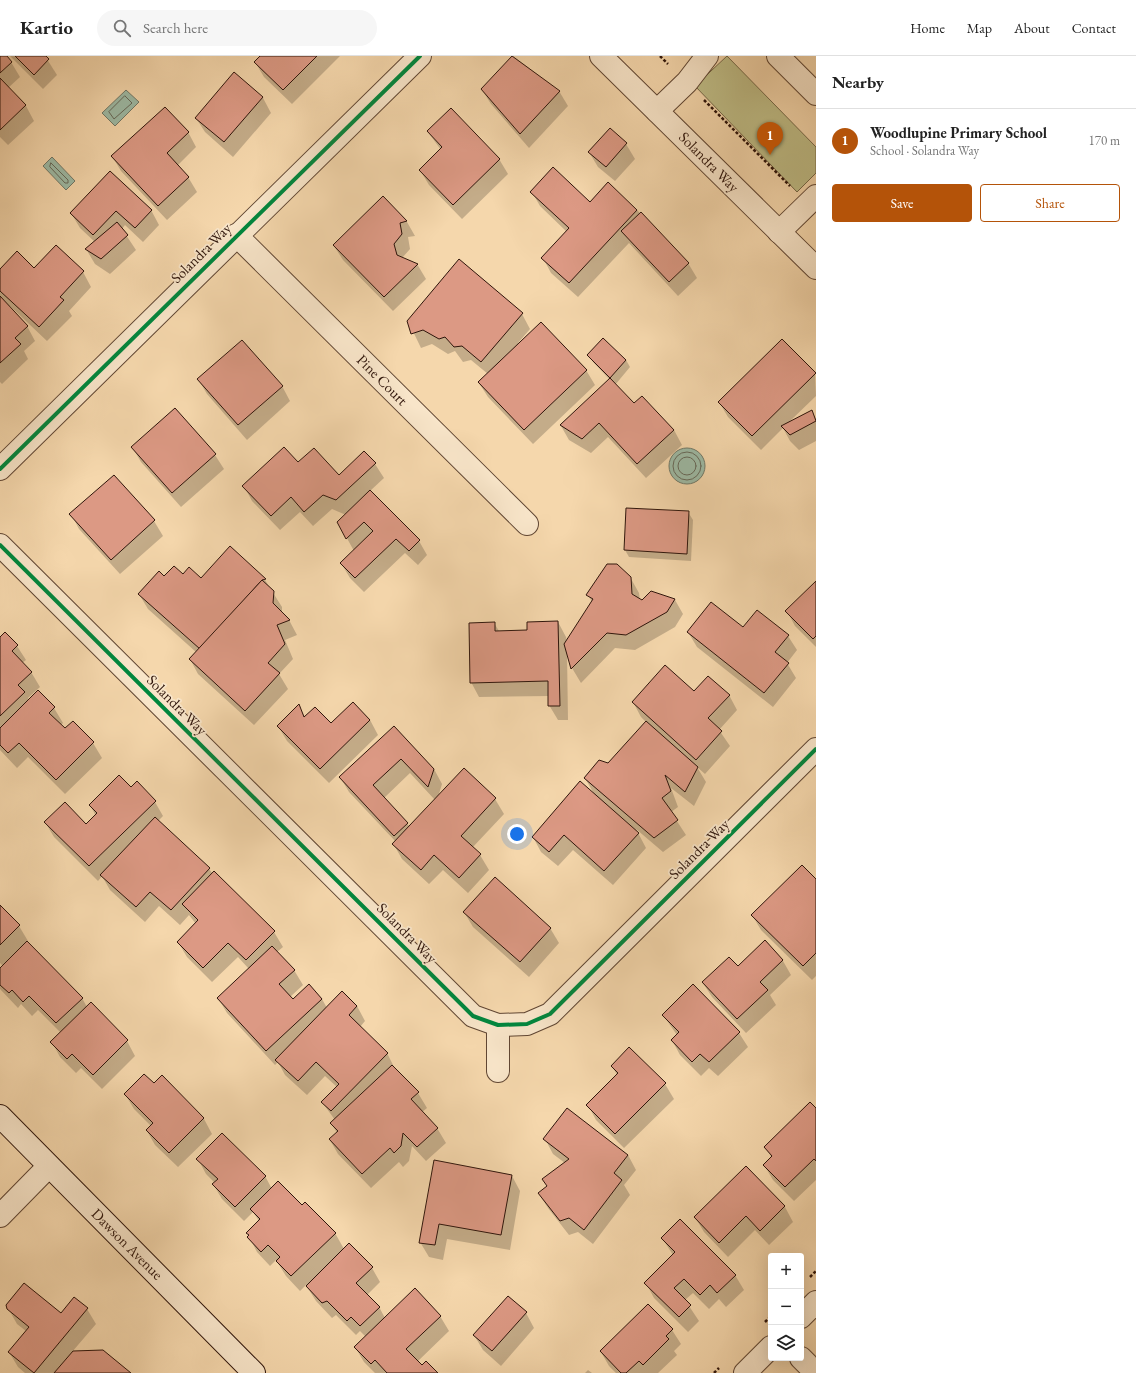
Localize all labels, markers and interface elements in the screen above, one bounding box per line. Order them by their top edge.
search box [97,10,377,46]
text: Kartio [20,15,73,40]
icon: search [111,17,133,39]
text: Search here [143,18,208,37]
text: Home [910,19,945,37]
text: Map [967,19,992,37]
text: About [1014,19,1050,37]
text: Contact [1072,19,1116,37]
text: Nearby [832,71,884,93]
pin: 1 [757,122,783,155]
text: Woodlupine Primary School [870,123,1047,142]
street label: Solandra Way [675,127,744,196]
text: 1 [842,132,848,149]
text: 170 m [1089,132,1120,149]
text: School · Solandra Way [870,142,979,159]
button: Save [832,184,972,222]
button: Share [980,184,1120,222]
street label: Solandra Way [166,218,235,287]
street label: Pine Court [353,350,412,409]
street label: Solandra Way [143,670,212,739]
street label: Solandra Way [664,814,733,883]
your location [507,824,527,844]
street label: Solandra Way [373,898,442,967]
street label: Dawson Avenue [88,1204,167,1284]
map controls [768,1253,804,1361]
button: + [768,1253,804,1289]
button: − [768,1289,804,1325]
button: layers [768,1325,804,1361]

